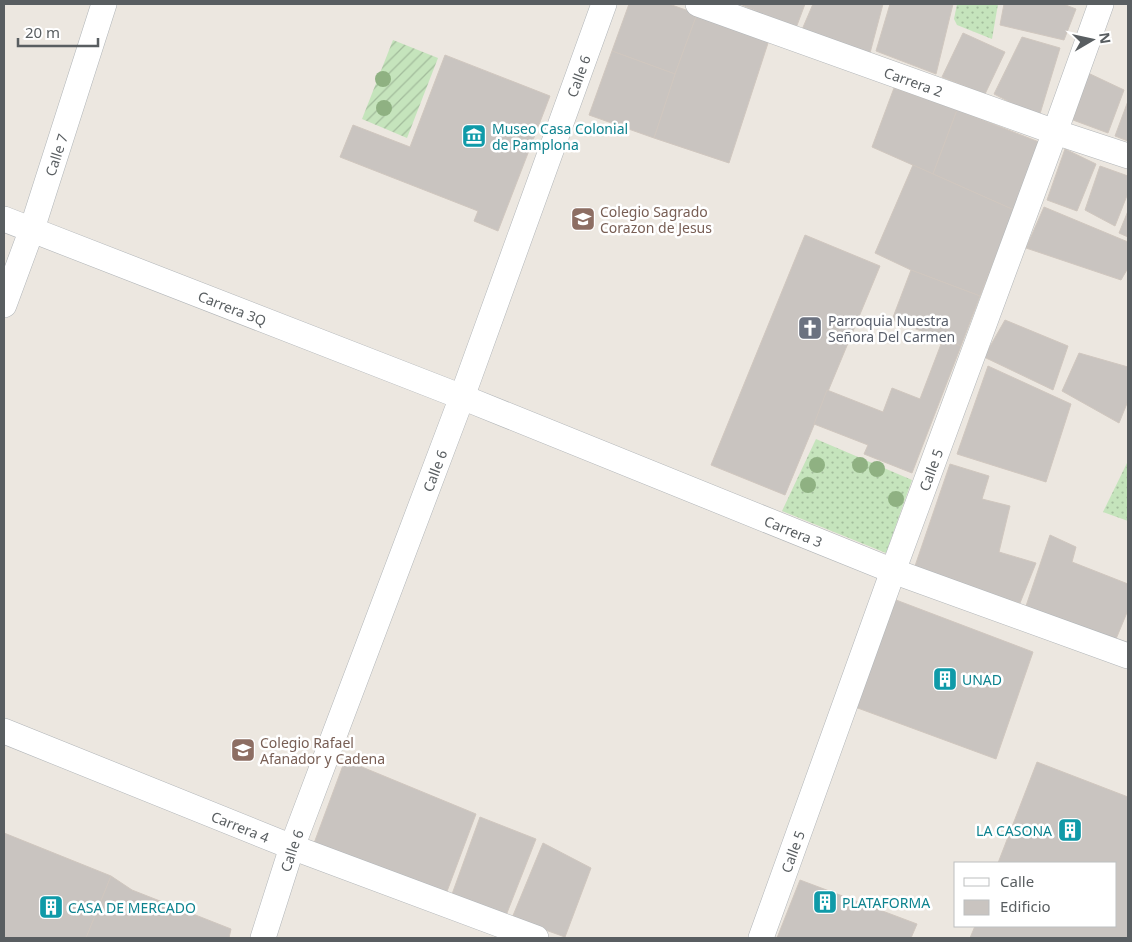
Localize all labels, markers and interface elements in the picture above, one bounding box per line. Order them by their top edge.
scale bar [18,15,98,47]
north arrow [1067,15,1117,65]
text: 20 m [25,22,60,42]
text: N [1095,31,1116,45]
street label: Calle 6 [562,52,594,100]
street label: Carrera 2 [882,62,945,101]
place label: Museo Casa Colonial de Pamplona [492,119,628,154]
museum icon: Museo Casa Colonial de Pamplona [461,123,487,149]
street label: Calle 7 [40,131,71,178]
place label: Colegio Sagrado Corazon de Jesus [600,202,712,237]
school or university icon: Colegio Sagrado Corazon de Jesus [570,206,596,232]
street label: Carrera 3Q [195,286,269,330]
place label: Parroquia Nuestra Señora Del Carmen [828,311,955,346]
church icon: Parroquia Nuestra Señora Del Carmen [797,315,823,341]
street label: Calle 5 [914,446,947,493]
street label: Calle 6 [418,447,451,494]
street label: Carrera 3 [762,511,825,551]
building icon: UNAD [932,666,958,692]
place label: UNAD [962,670,1002,689]
place label: Colegio Rafael Afanador y Cadena [260,733,385,768]
school or university icon: Colegio Rafael Afanador y Cadena [230,737,256,763]
street label: Carrera 4 [209,806,272,846]
building icon: LA CASONA [1057,817,1083,843]
place label: LA CASONA [976,821,1052,840]
street label: Calle 6 [275,827,307,874]
street label: Calle 5 [776,828,808,875]
legend [954,862,1117,927]
text: Calle [1000,871,1034,891]
building icon: PLATAFORMA [812,889,838,915]
place label: PLATAFORMA [842,893,930,912]
building icon: CASA DE MERCADO [38,894,64,920]
text: Edificio [1000,896,1051,916]
place label: CASA DE MERCADO [68,898,196,917]

